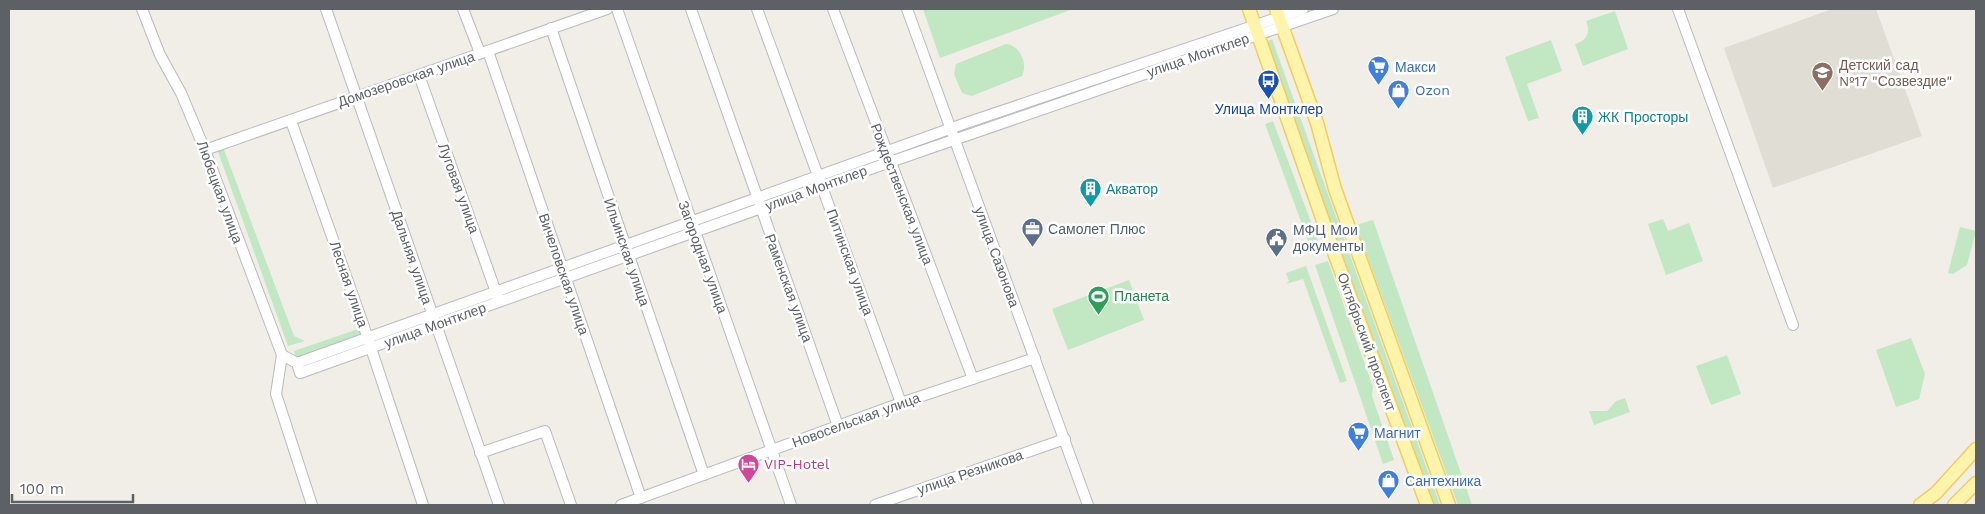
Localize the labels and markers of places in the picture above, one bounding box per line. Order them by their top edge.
supermarket icon: Макси [1367,55,1391,86]
place label: Детский сад №17 "Созвездие" [1839,57,1952,89]
place label: Макси [1395,59,1436,75]
school or university icon: Детский сад №17 "Созвездие" [1811,61,1835,92]
bus stop icon: Улица Монтклер [1257,69,1281,100]
shop icon: Ozon [1387,78,1411,109]
place label: Ozon [1415,82,1450,98]
place label: Улица Монтклер [1215,101,1323,117]
building icon: ЖК Просторы [1570,105,1594,136]
place label: ЖК Просторы [1598,109,1688,125]
building icon: Акватор [1078,177,1102,208]
place label: Акватор [1106,181,1158,197]
office icon: Самолет Плюс [1020,217,1044,248]
place label: Самолет Плюс [1048,221,1146,237]
place label: МФЦ Мои документы [1293,222,1364,254]
public building icon: МФЦ Мои документы [1265,226,1289,257]
sports icon: Планета [1086,284,1110,315]
place label: Планета [1114,288,1169,304]
supermarket icon: Магнит [1346,421,1370,452]
place label: Магнит [1374,425,1421,441]
hotel icon: VIP-Hotel [736,452,760,483]
place label: VIP-Hotel [764,456,830,472]
shop icon: Сантехника [1377,469,1401,500]
place label: Сантехника [1405,473,1482,489]

